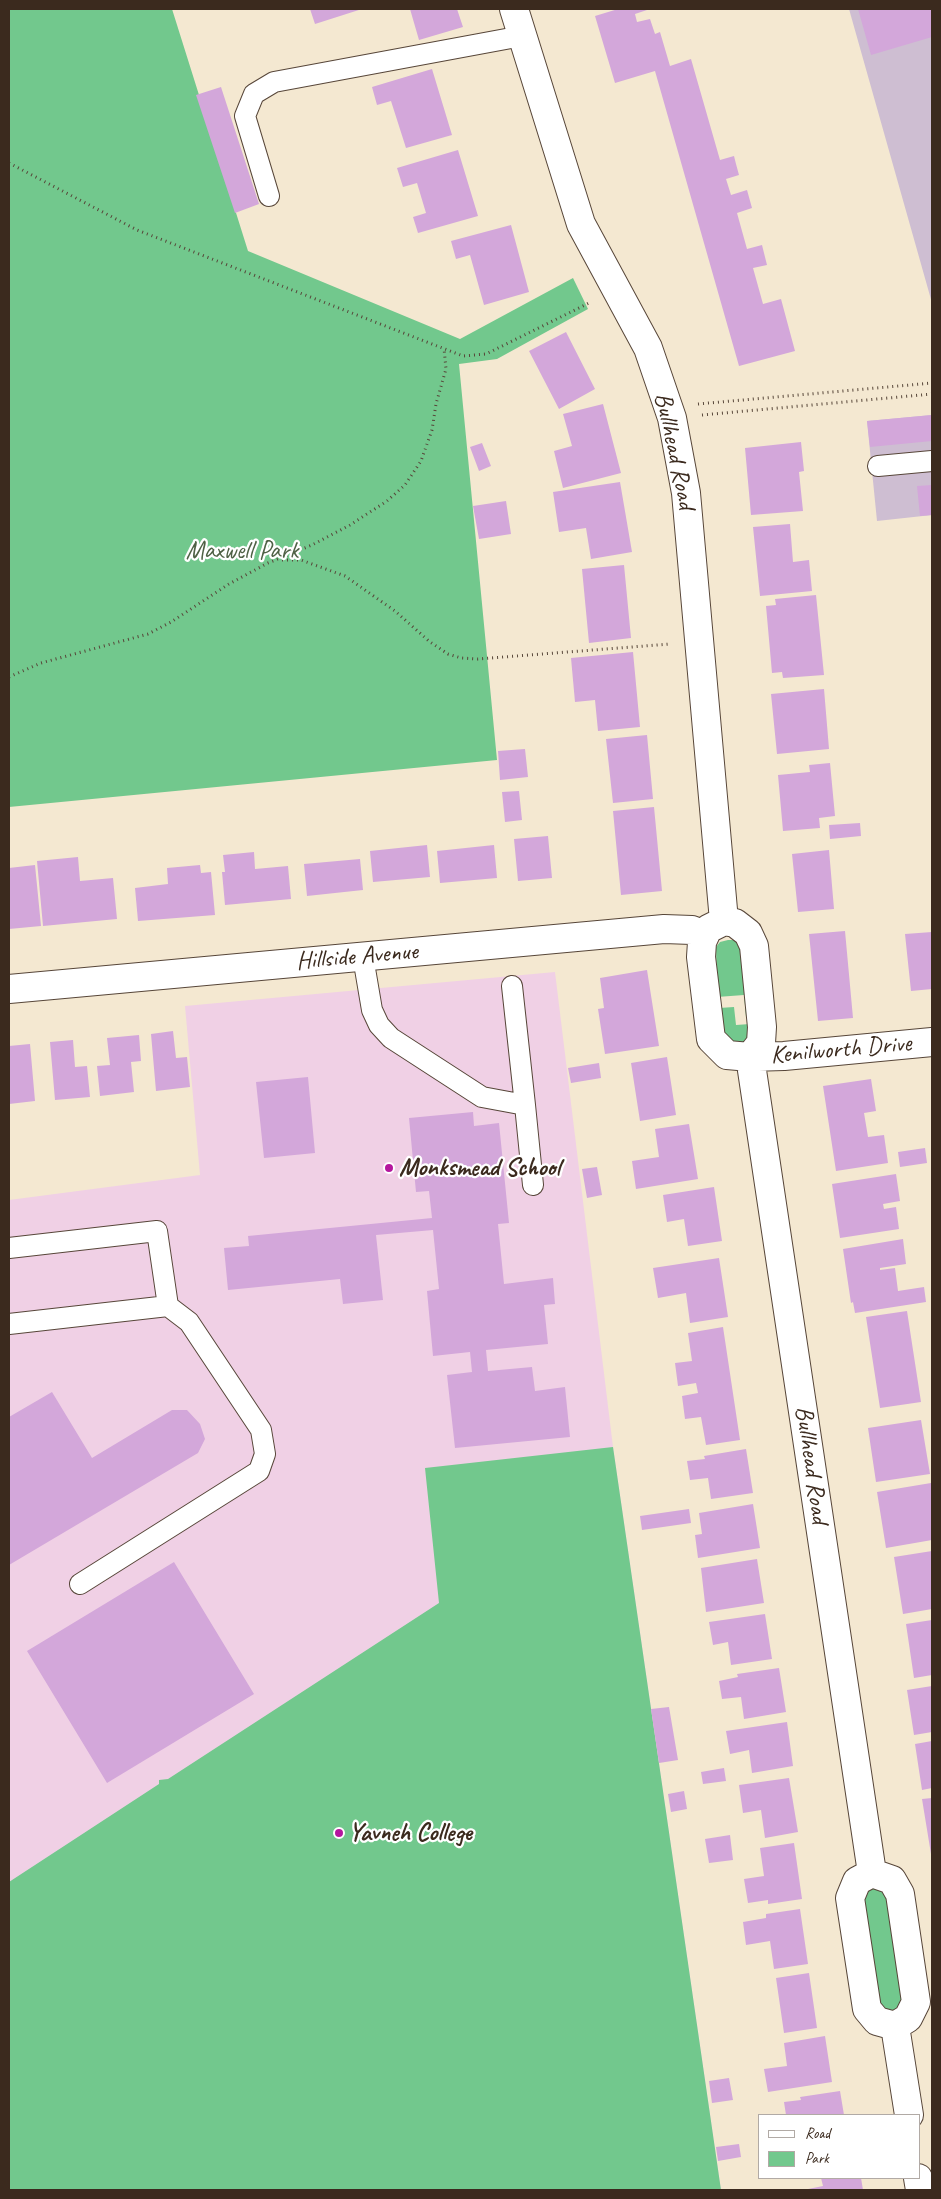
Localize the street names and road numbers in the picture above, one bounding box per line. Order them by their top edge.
street label: Bullhead Road [647,390,701,512]
street label: Hillside Avenue [295,937,419,977]
street label: Kenilworth Drive [769,1029,913,1071]
street label: Bullhead Road [788,1404,834,1526]

